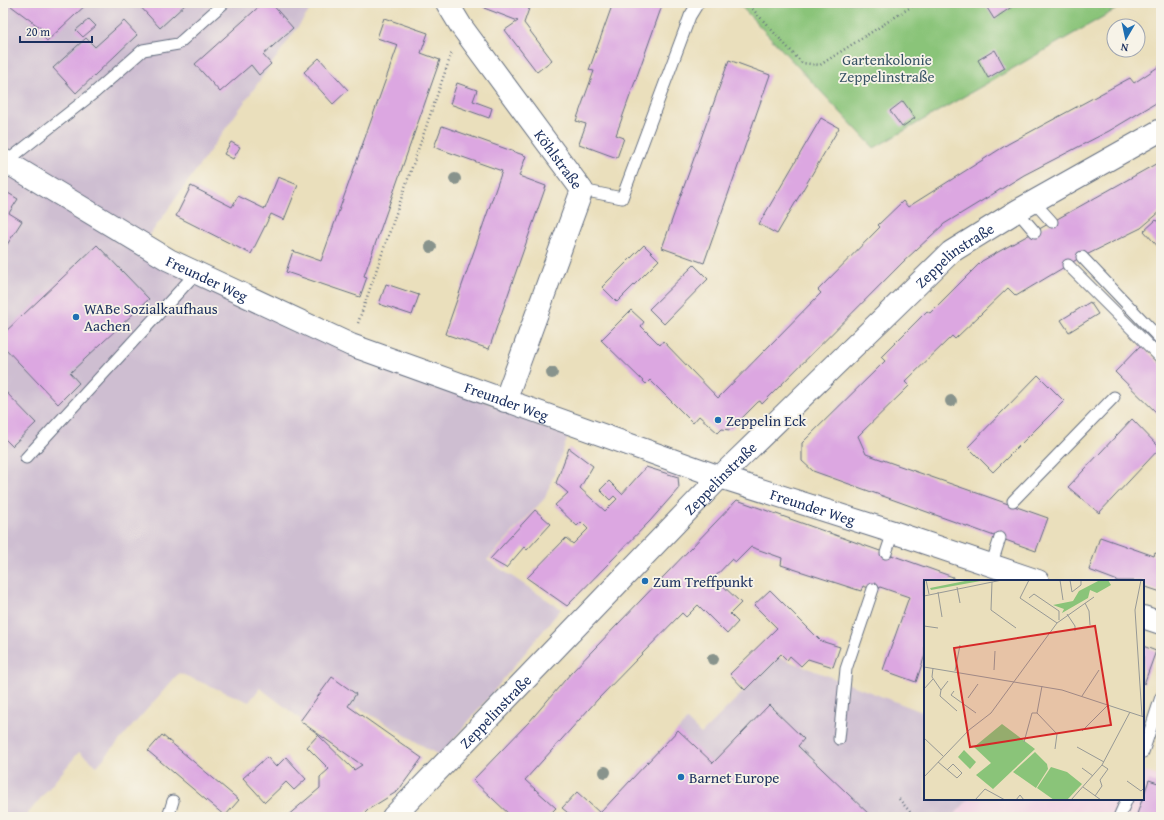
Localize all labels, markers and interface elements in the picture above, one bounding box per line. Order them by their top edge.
scale bar [20,18,92,44]
north arrow [1106,18,1146,58]
text: 20 m [26,23,50,40]
text: N [1119,39,1129,56]
park label: Gartenkolonie Zeppelinstraße [839,49,935,87]
street label: Köhlstraße [530,125,588,193]
street label: Zeppelinstraße [910,217,998,292]
street label: Freunder Weg [163,250,252,306]
place label: WABe Sozialkaufhaus Aachen [84,298,218,336]
marker: WABe Sozialkaufhaus Aachen [71,312,81,322]
street label: Freunder Weg [462,376,552,426]
place label: Zeppelin Eck [726,410,806,431]
marker: Zeppelin Eck [713,415,723,425]
street label: Zeppelinstraße [679,437,761,519]
street label: Freunder Weg [768,483,859,530]
place label: Zum Treffpunkt [653,571,754,592]
marker: Zum Treffpunkt [640,576,650,586]
inset map [924,580,1144,800]
street label: Zeppelinstraße [454,669,536,753]
place label: Barnet Europe [689,767,779,788]
marker: Barnet Europe [676,772,686,782]

